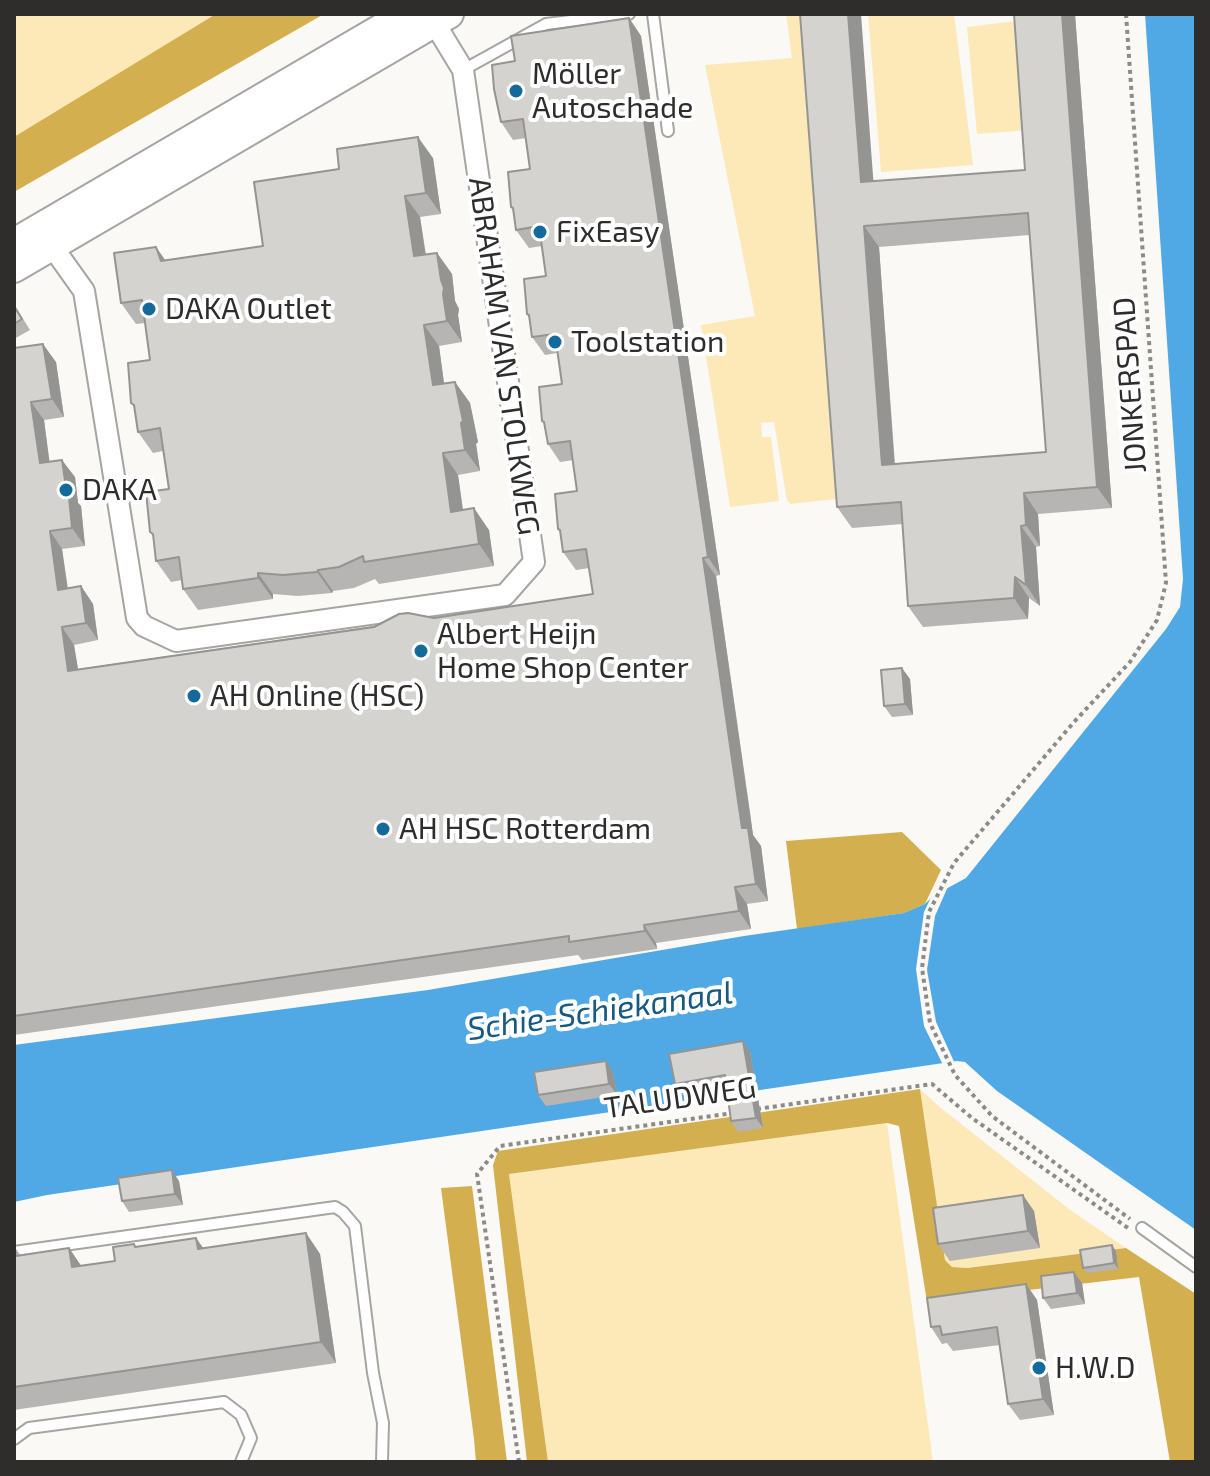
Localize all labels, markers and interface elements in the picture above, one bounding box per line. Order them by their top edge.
place label: Möller Autoschade [532,56,693,126]
marker: Möller Autoschade [507,82,525,100]
street label: ABRAHAM VAN STOLKWEG [461,175,547,537]
place label: FixEasy [556,214,660,250]
marker: FixEasy [531,223,549,241]
place label: DAKA Outlet [165,291,332,327]
street label: JONKERSPAD [1106,296,1154,474]
marker: DAKA Outlet [140,300,158,318]
place label: Toolstation [571,324,725,360]
marker: Toolstation [546,333,564,351]
place label: DAKA [82,472,157,508]
marker: DAKA [57,481,75,499]
place label: Albert Heijn Home Shop Center [437,616,689,686]
marker: Albert Heijn Home Shop Center [412,642,430,660]
place label: AH Online (HSC) [210,678,424,714]
marker: AH Online (HSC) [185,687,203,705]
place label: AH HSC Rotterdam [399,811,651,847]
marker: AH HSC Rotterdam [374,820,392,838]
water label: Schie-Schiekanaal [465,973,735,1049]
street label: TALUDWEG [602,1070,758,1126]
place label: H.W.D [1055,1350,1136,1386]
marker: H.W.D [1030,1359,1048,1377]

